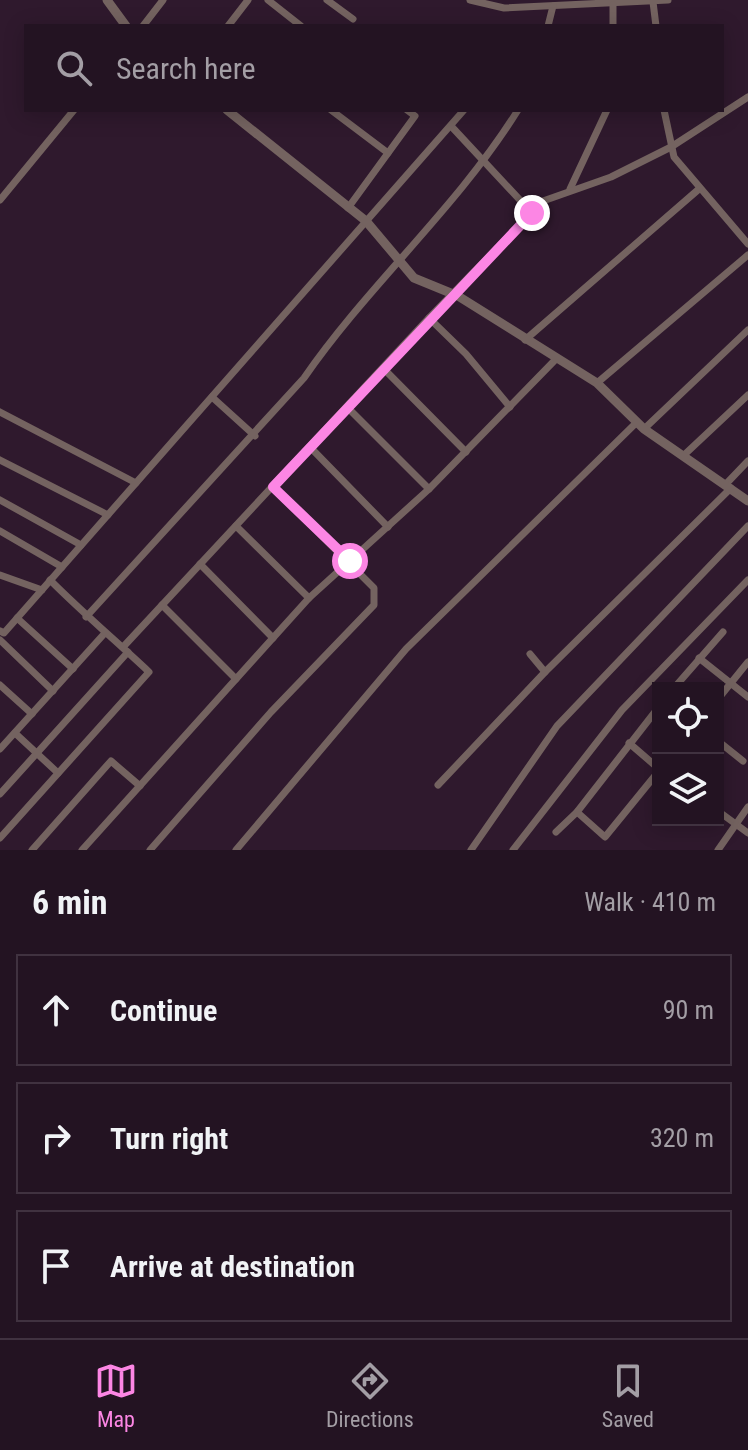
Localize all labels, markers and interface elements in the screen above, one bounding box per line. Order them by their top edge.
search box [24,24,724,112]
icon: search [52,46,96,90]
text: Search here [116,51,256,86]
route end [514,195,550,231]
route start [332,543,368,579]
map controls [652,682,724,826]
button: locate [652,682,724,754]
button: layers [652,754,724,826]
text: 6 min [32,882,108,922]
text: Walk · 410 m [584,887,716,917]
icon: ahead [34,988,78,1032]
text: Continue [110,993,217,1028]
text: 90 m [663,995,714,1025]
icon: right [34,1116,78,1160]
text: Turn right [110,1121,228,1156]
text: 320 m [650,1123,714,1153]
icon: arrive [34,1244,78,1288]
text: Arrive at destination [110,1249,355,1284]
tab: Map [94,1359,138,1432]
tab: Directions [326,1359,414,1432]
tab: Saved [602,1359,654,1432]

